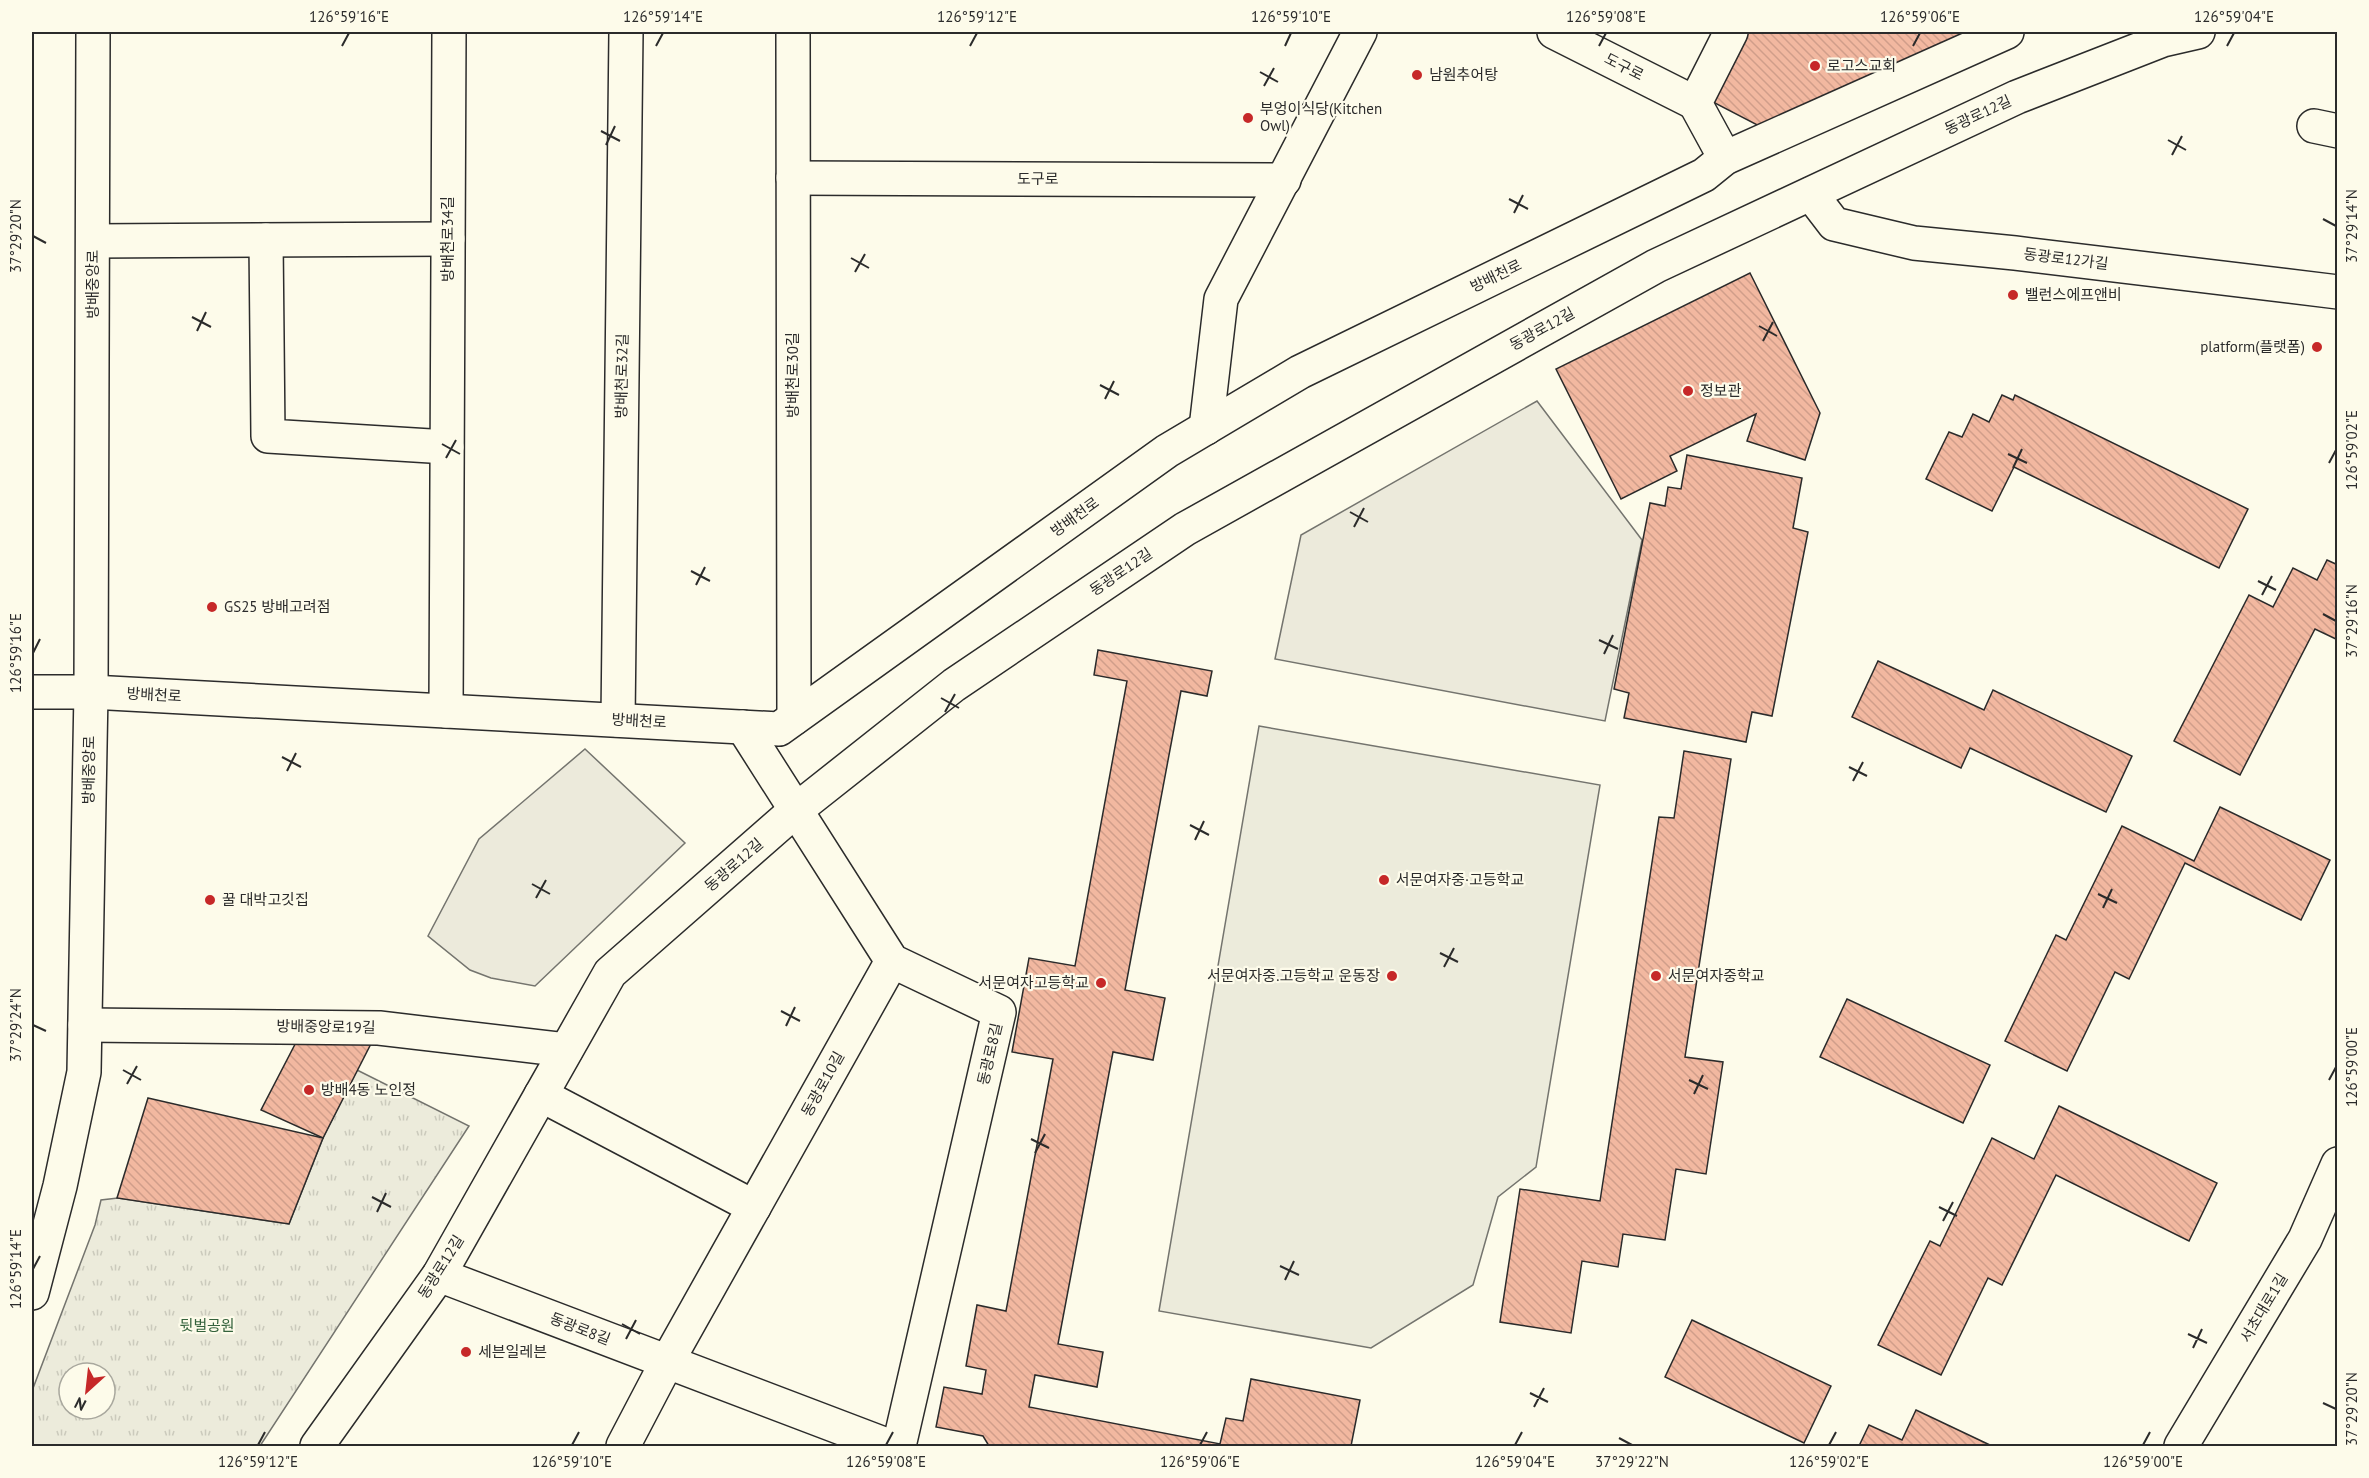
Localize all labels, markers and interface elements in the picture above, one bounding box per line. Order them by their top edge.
text: 126°59'16"E [309,7,389,26]
text: 126°59'14"E [623,7,703,26]
text: 126°59'12"E [937,7,1017,26]
text: 126°59'10"E [1251,7,1331,26]
text: 126°59'08"E [1566,7,1646,26]
text: 126°59'06"E [1880,7,1960,26]
text: 126°59'04"E [2194,7,2274,26]
street label: 도구로 [1601,49,1647,84]
place label: 로고스교회 [1827,56,1896,75]
marker: 로고스교회 [1808,59,1822,73]
place label: 남원추어탕 [1429,65,1498,84]
marker: 남원추어탕 [1410,68,1424,82]
street label: 동광로12길 [1941,91,2014,138]
place label: 부엉이식당(Kitchen Owl) [1260,99,1382,135]
marker: 부엉이식당(Kitchen Owl) [1241,111,1255,125]
street label: 도구로 [1017,169,1059,188]
text: 37°29'14"N [2342,189,2361,263]
street label: 방배천로34길 [438,196,457,282]
text: 37°29'20"N [6,199,25,273]
street label: 동광로12가길 [2023,244,2110,273]
street label: 방배중앙로 [83,249,102,319]
street label: 방배천로 [1467,255,1525,296]
place label: 밸런스에프앤비 [2025,285,2122,304]
marker: 밸런스에프앤비 [2006,288,2020,302]
street label: 동광로12길 [1506,303,1578,354]
street label: 방배천로30길 [783,332,802,418]
street label: 방배천로32길 [611,333,632,419]
place label: platform(플랫폼) [2200,337,2305,356]
marker: platform(플랫폼) [2310,340,2324,354]
place label: 정보관 [1700,381,1742,400]
marker: 정보관 [1681,384,1695,398]
text: 126°59'02"E [2342,410,2361,490]
street label: 방배천로 [1047,493,1103,541]
street label: 동광로12길 [1086,544,1156,599]
text: 37°29'16"N [2342,584,2361,658]
place label: GS25 방배고려점 [224,597,331,616]
marker: GS25 방배고려점 [205,600,219,614]
text: 126°59'16"E [6,613,25,693]
street label: 방배천로 [126,684,182,705]
street label: 방배천로 [611,710,667,731]
street label: 방배중앙로 [78,735,99,805]
street label: 동광로12길 [700,834,767,895]
place label: 서문여자중·고등학교 [1396,870,1524,889]
marker: 서문여자중·고등학교 [1377,873,1391,887]
place label: 꿀 대박고깃집 [222,890,309,909]
marker: 꿀 대박고깃집 [203,893,217,907]
place label: 서문여자중.고등학교 운동장 [1207,966,1380,985]
place label: 서문여자중학교 [1668,966,1765,985]
marker: 서문여자중.고등학교 운동장 [1385,969,1399,983]
marker: 서문여자중학교 [1649,969,1663,983]
place label: 서문여자고등학교 [979,973,1089,992]
marker: 서문여자고등학교 [1094,976,1108,990]
text: 37°29'24"N [6,988,25,1062]
street label: 방배중앙로19길 [276,1016,376,1037]
street label: 동광로8길 [973,1021,1006,1087]
text: 126°59'00"E [2342,1027,2361,1107]
street label: 동광로10길 [797,1048,848,1120]
place label: 방배4동 노인정 [321,1080,416,1099]
marker: 방배4동 노인정 [302,1083,316,1097]
text: 126°59'14"E [6,1229,25,1309]
street label: 동광로12길 [414,1231,468,1302]
street label: 서초대로1길 [2236,1270,2292,1346]
street label: 동광로8길 [547,1308,613,1349]
park label: 뒷벌공원 [179,1316,235,1335]
place label: 세븐일레븐 [478,1342,547,1361]
marker: 세븐일레븐 [459,1345,473,1359]
north arrow [57,1361,117,1421]
text: 37°29'20"N [2342,1372,2361,1446]
text: N [71,1393,89,1416]
text: 126°59'12"E [218,1452,298,1471]
text: 126°59'10"E [532,1452,612,1471]
text: 126°59'08"E [846,1452,926,1471]
text: 126°59'06"E [1160,1452,1240,1471]
text: 126°59'04"E [1475,1452,1555,1471]
text: 37°29'22"N [1595,1452,1669,1471]
text: 126°59'02"E [1789,1452,1869,1471]
text: 126°59'00"E [2103,1452,2183,1471]

